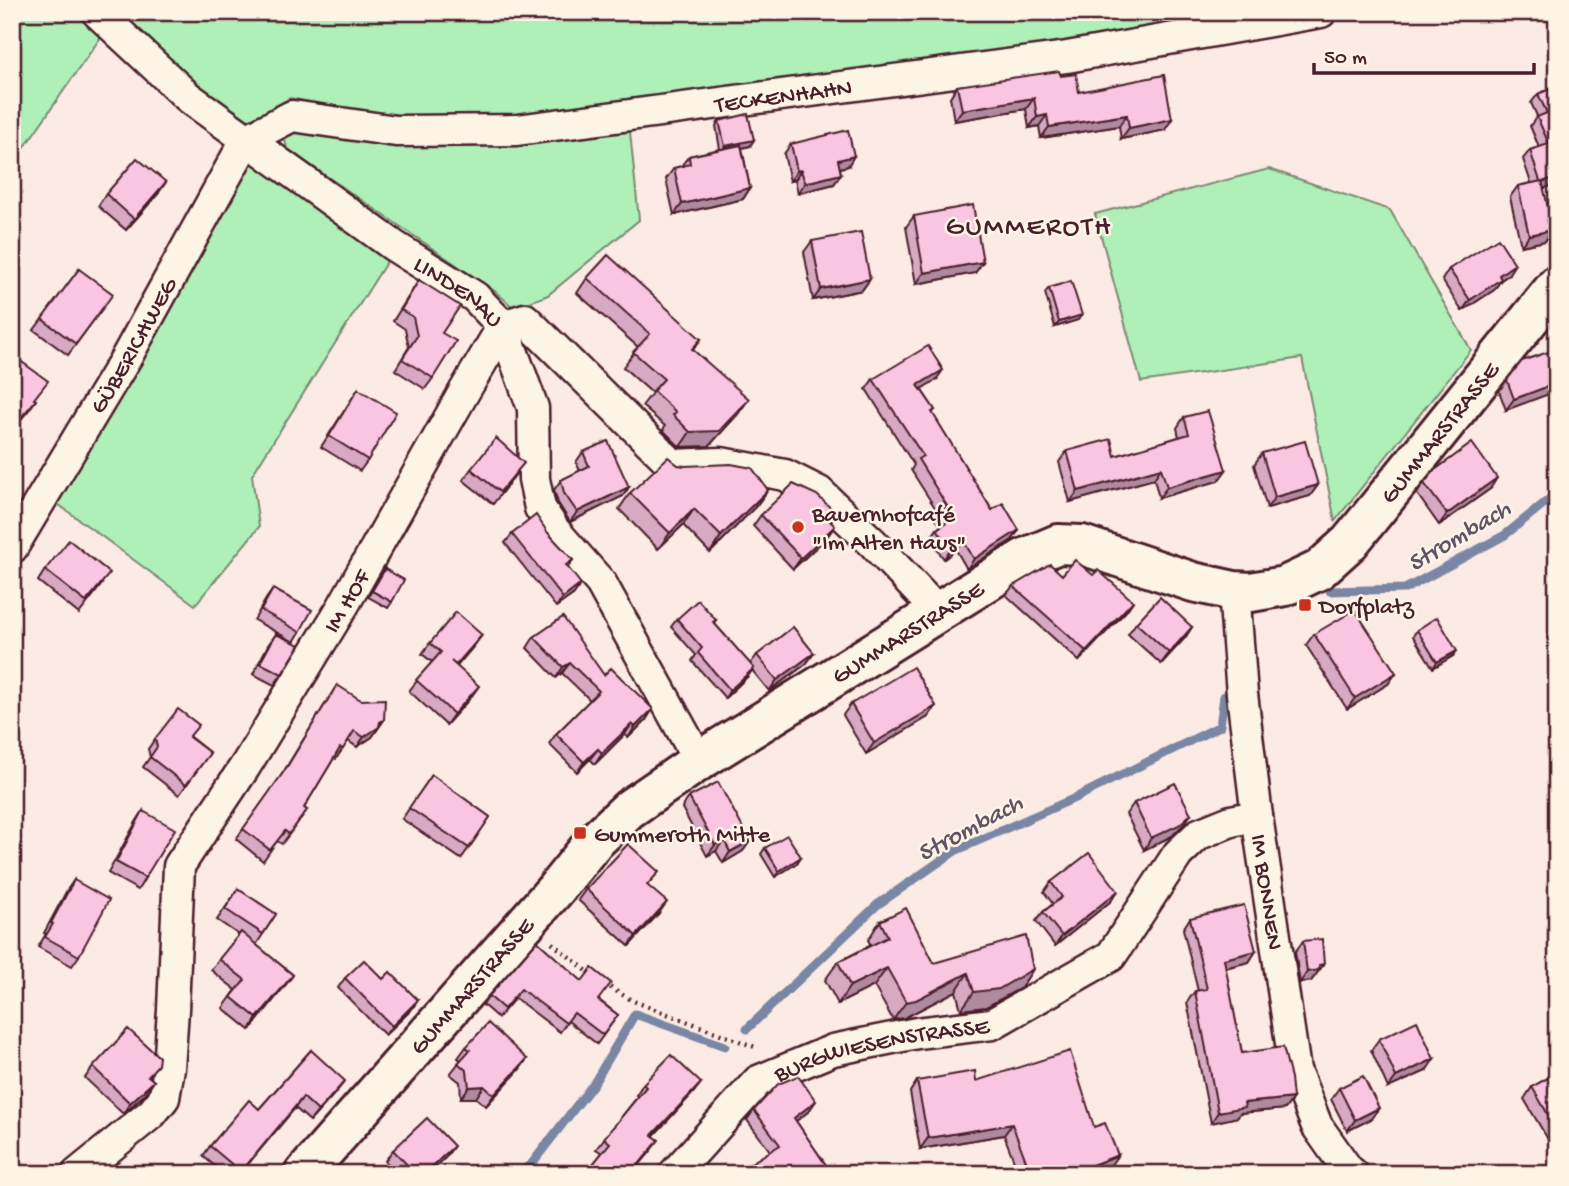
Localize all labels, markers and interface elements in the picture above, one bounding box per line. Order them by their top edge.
scale bar [1314,32,1534,76]
text: 50 m [1324,47,1367,72]
street label: TECKENHAHN [711,75,854,122]
district label: GUMMEROTH [946,212,1112,245]
street label: LINDENAU [407,251,508,335]
street label: GÜBERICHWEG [85,273,186,420]
street label: GUMMARSTRASSE [1376,357,1508,511]
water label: Strombach [1403,494,1518,581]
place label: Bauernhofcafé "Im Alten Haus" [811,502,966,559]
marker: Bauernhofcafé "Im Alten Haus" [790,519,806,535]
street label: IM HOF [319,564,379,640]
street label: GUMMARSTRASSE [828,576,991,693]
place label: Dorfplatz [1317,594,1415,623]
marker: Dorfplatz [1297,597,1313,613]
water label: Strombach [913,789,1030,871]
place label: Gummeroth Mitte [594,822,771,851]
marker: Gummeroth Mitte [572,825,588,841]
street label: IM BONNEN [1242,833,1288,952]
street label: GUMMARSTRASSE [405,912,542,1062]
street label: BURGWIESENSTRASSE [770,1013,992,1091]

